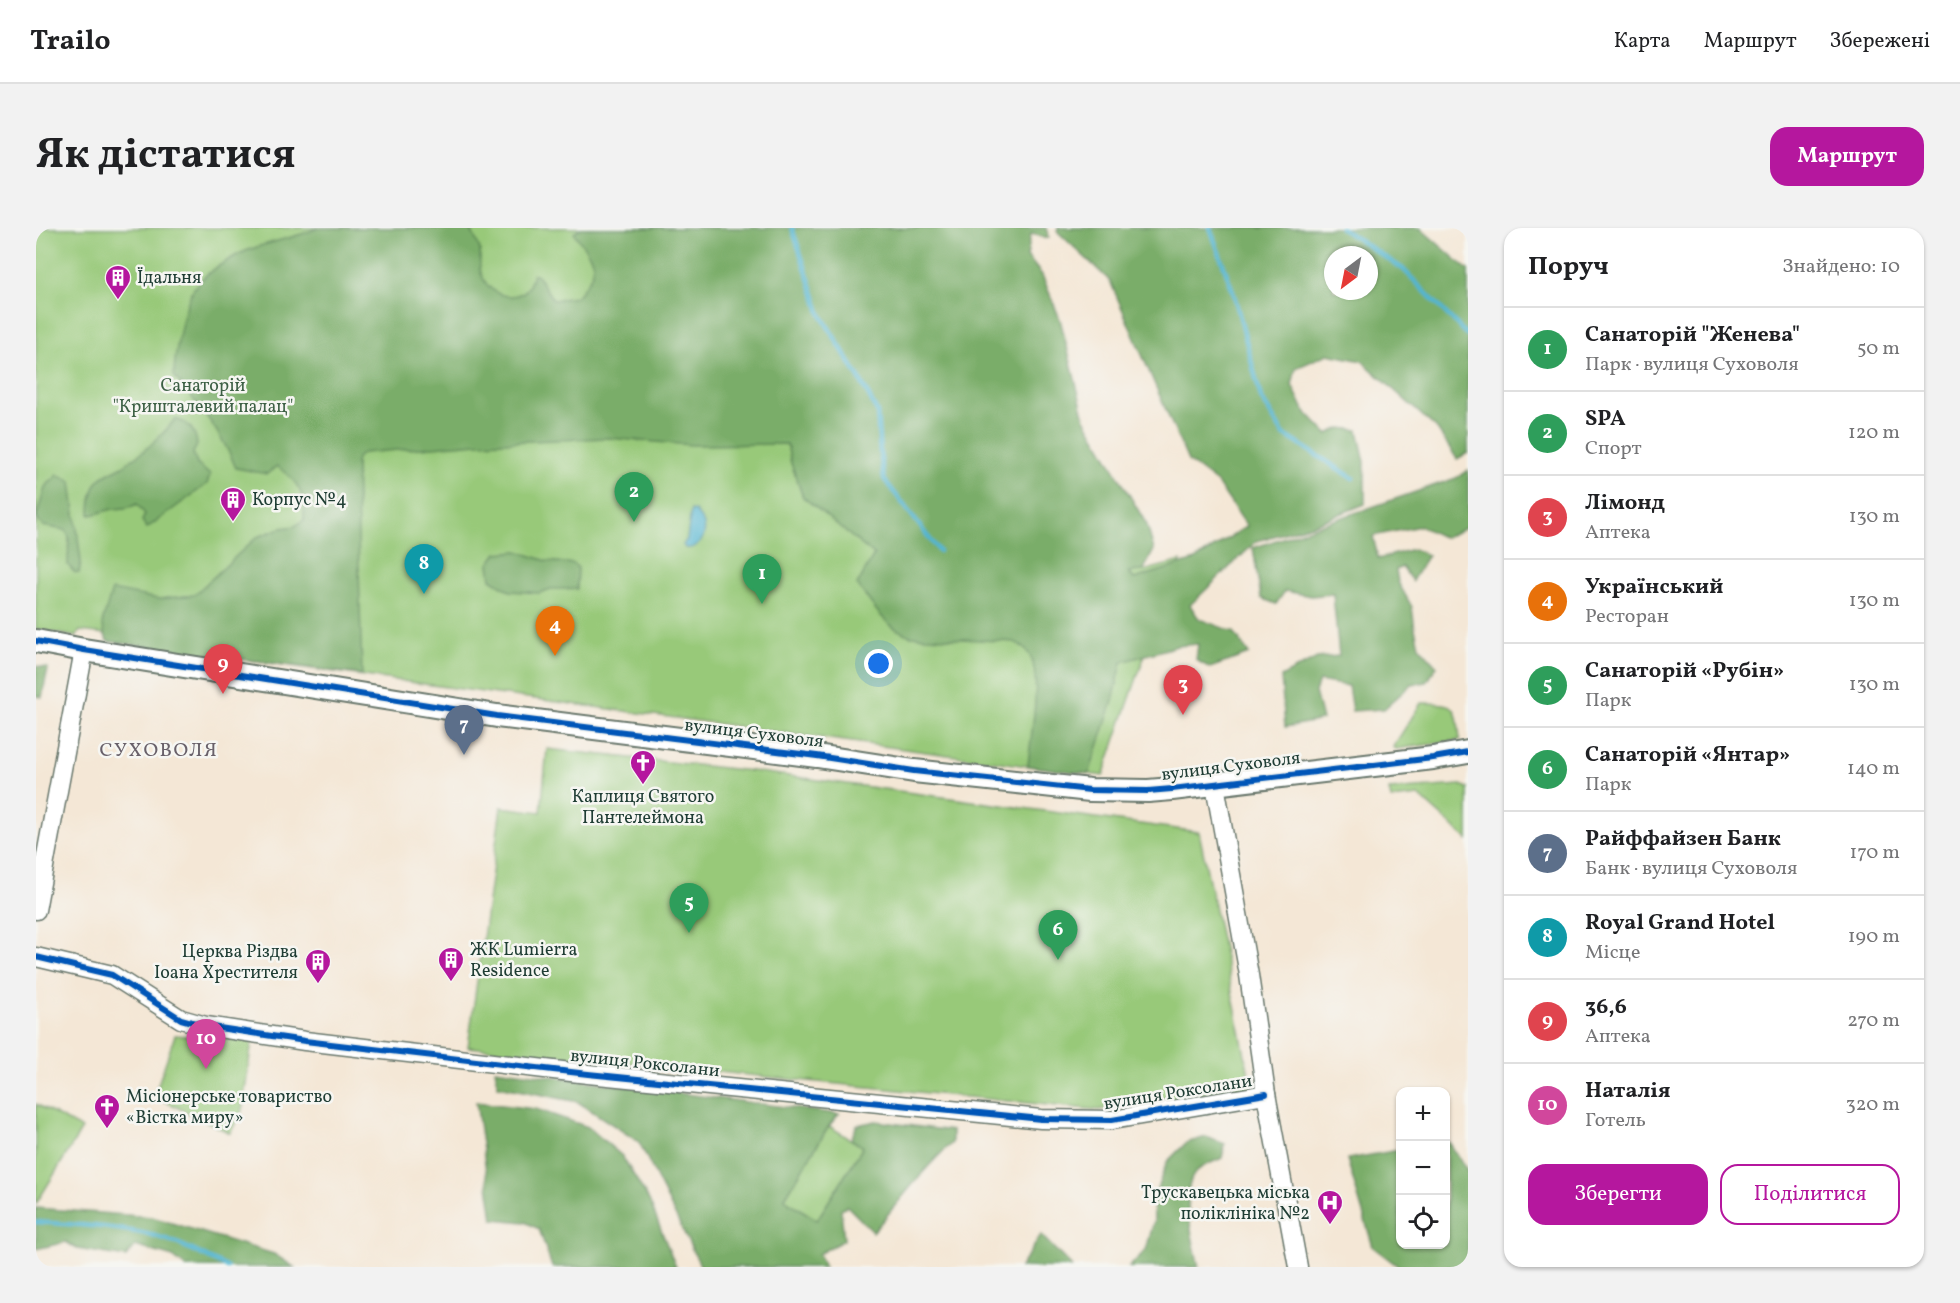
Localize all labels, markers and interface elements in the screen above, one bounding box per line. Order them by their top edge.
text: Trailo [30,22,111,61]
text: Карта [1614,27,1671,56]
text: Маршрут [1704,27,1797,56]
text: Збережені [1830,27,1930,56]
text: Як дістатися [36,127,296,186]
button: Маршрут [1770,127,1924,186]
north arrow [1324,246,1378,300]
text: Поруч [1528,249,1609,285]
text: Знайдено: 10 [1782,253,1900,281]
building icon: Їдальня [103,263,133,301]
place label: Їдальня [137,266,201,291]
text: Санаторій "Женева" [1585,320,1800,351]
text: 1 [1543,335,1552,363]
text: 50 m [1857,335,1900,363]
text: Парк · вулиця Суховоля [1585,351,1799,379]
park label: Санаторій "Кришталевий палац" [113,374,293,420]
text: SPA [1585,404,1626,435]
text: 2 [1542,419,1553,447]
text: 120 m [1848,419,1900,447]
text: Спорт [1585,435,1642,463]
pin: 2 [614,472,654,522]
building icon: Корпус №4 [218,485,248,523]
place label: Корпус №4 [252,488,347,513]
text: Лімонд [1585,488,1665,519]
text: 3 [1542,503,1553,531]
text: 130 m [1849,503,1900,531]
text: Аптека [1585,519,1651,547]
pin: 8 [404,544,444,594]
pin: 1 [742,554,782,604]
text: Український [1585,572,1723,603]
text: 4 [1541,587,1554,615]
text: 130 m [1849,587,1900,615]
text: Ресторан [1585,603,1669,631]
pin: 4 [536,606,574,656]
pin: 9 [204,644,243,694]
your location [864,649,893,678]
text: Санаторій «Рубін» [1585,656,1784,687]
pin: 3 [1164,666,1202,715]
text: 5 [1543,671,1552,699]
text: 130 m [1849,671,1900,699]
text: Парк [1585,687,1631,715]
pin: 7 [444,706,484,755]
street label: вулиця Суховоля [683,713,825,755]
district label: СУХОВОЛЯ [100,737,218,765]
text: Санаторій «Янтар» [1585,740,1790,771]
street label: вулиця Суховоля [1160,746,1302,788]
church icon: Каплиця Святого Пантелеймона [628,748,658,786]
text: 6 [1542,755,1553,783]
text: 140 m [1847,755,1900,783]
text: Парк [1585,771,1631,799]
place label: Каплиця Святого Пантелеймона [572,785,714,831]
text: Райффайзен Банк [1585,824,1781,855]
text: 7 [1543,839,1552,867]
text: 170 m [1850,839,1900,867]
text: Банк · вулиця Суховоля [1585,855,1797,883]
pin: 5 [670,884,708,933]
text: Royal Grand Hotel [1585,908,1775,939]
pin: 6 [1038,910,1078,960]
text: 8 [1542,923,1553,951]
text: 190 m [1848,923,1900,951]
place label: ЖК Lumierra Residence [470,938,577,984]
text: Місце [1585,939,1640,967]
place label: Церква Різдва Іоана Хрестителя [154,940,298,986]
building icon: ЖК Lumierra Residence [436,945,466,983]
building icon: Церква Різдва Іоана Хрестителя [303,947,333,985]
text: 36,6 [1585,992,1627,1023]
text: 9 [1542,1007,1553,1035]
text: 270 m [1847,1007,1900,1035]
pin: 10 [186,1020,226,1069]
text: Аптека [1585,1023,1651,1051]
street label: вулиця Роксолани [569,1044,721,1084]
street label: вулиця Роксолани [1102,1069,1254,1117]
text: Наталія [1585,1076,1671,1107]
place label: Місіонерське товариство «Вістка миру» [126,1085,332,1131]
map controls [1396,1087,1450,1249]
button: + [1396,1087,1450,1141]
text: 10 [1537,1091,1558,1119]
text: 320 m [1845,1091,1900,1119]
church icon: Місіонерське товариство «Вістка миру» [92,1092,122,1130]
text: Готель [1585,1107,1646,1135]
button: − [1396,1141,1450,1195]
button: Зберегти [1528,1164,1708,1225]
button: Поділитися [1720,1164,1900,1225]
place label: Трускавецька міська поліклініка №2 [1141,1181,1310,1227]
hospital icon: Трускавецька міська поліклініка №2 [1315,1188,1345,1226]
button: locate [1396,1195,1450,1249]

